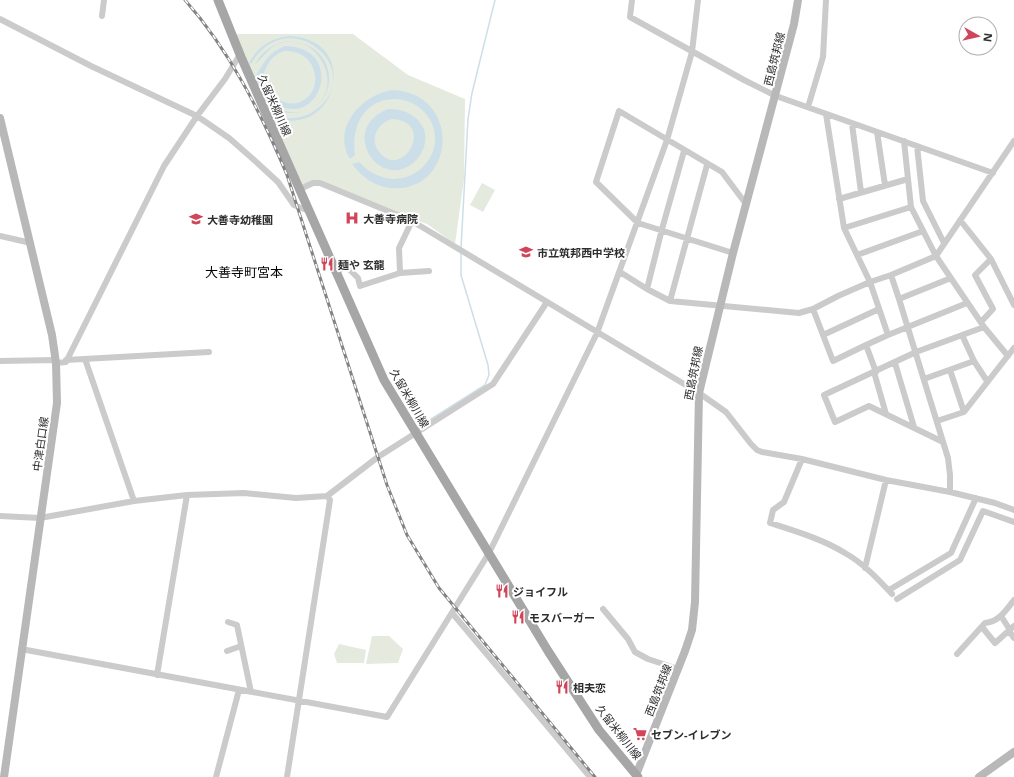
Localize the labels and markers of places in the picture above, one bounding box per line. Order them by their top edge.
hospital icon: 大善寺病院 [344,210,360,226]
school or university icon: 大善寺幼稚園 [188,211,204,227]
place label: 大善寺病院 [363,211,418,226]
place label: 大善寺幼稚園 [207,212,273,227]
school or university icon: 市立筑邦西中学校 [518,244,534,260]
place label: 市立筑邦西中学校 [537,245,625,260]
restaurant icon: 麺や 玄龍 [319,256,335,272]
place label: 麺や 玄龍 [337,257,385,272]
restaurant icon: ジョイフル [494,583,510,599]
place label: ジョイフル [513,584,568,599]
restaurant icon: モスバーガー [510,609,526,625]
place label: モスバーガー [529,610,595,625]
restaurant icon: 相夫恋 [554,679,570,695]
place label: 相夫恋 [573,680,606,695]
supermarket icon: セブン-イレブン [632,726,648,742]
place label: セブン-イレブン [651,727,732,742]

